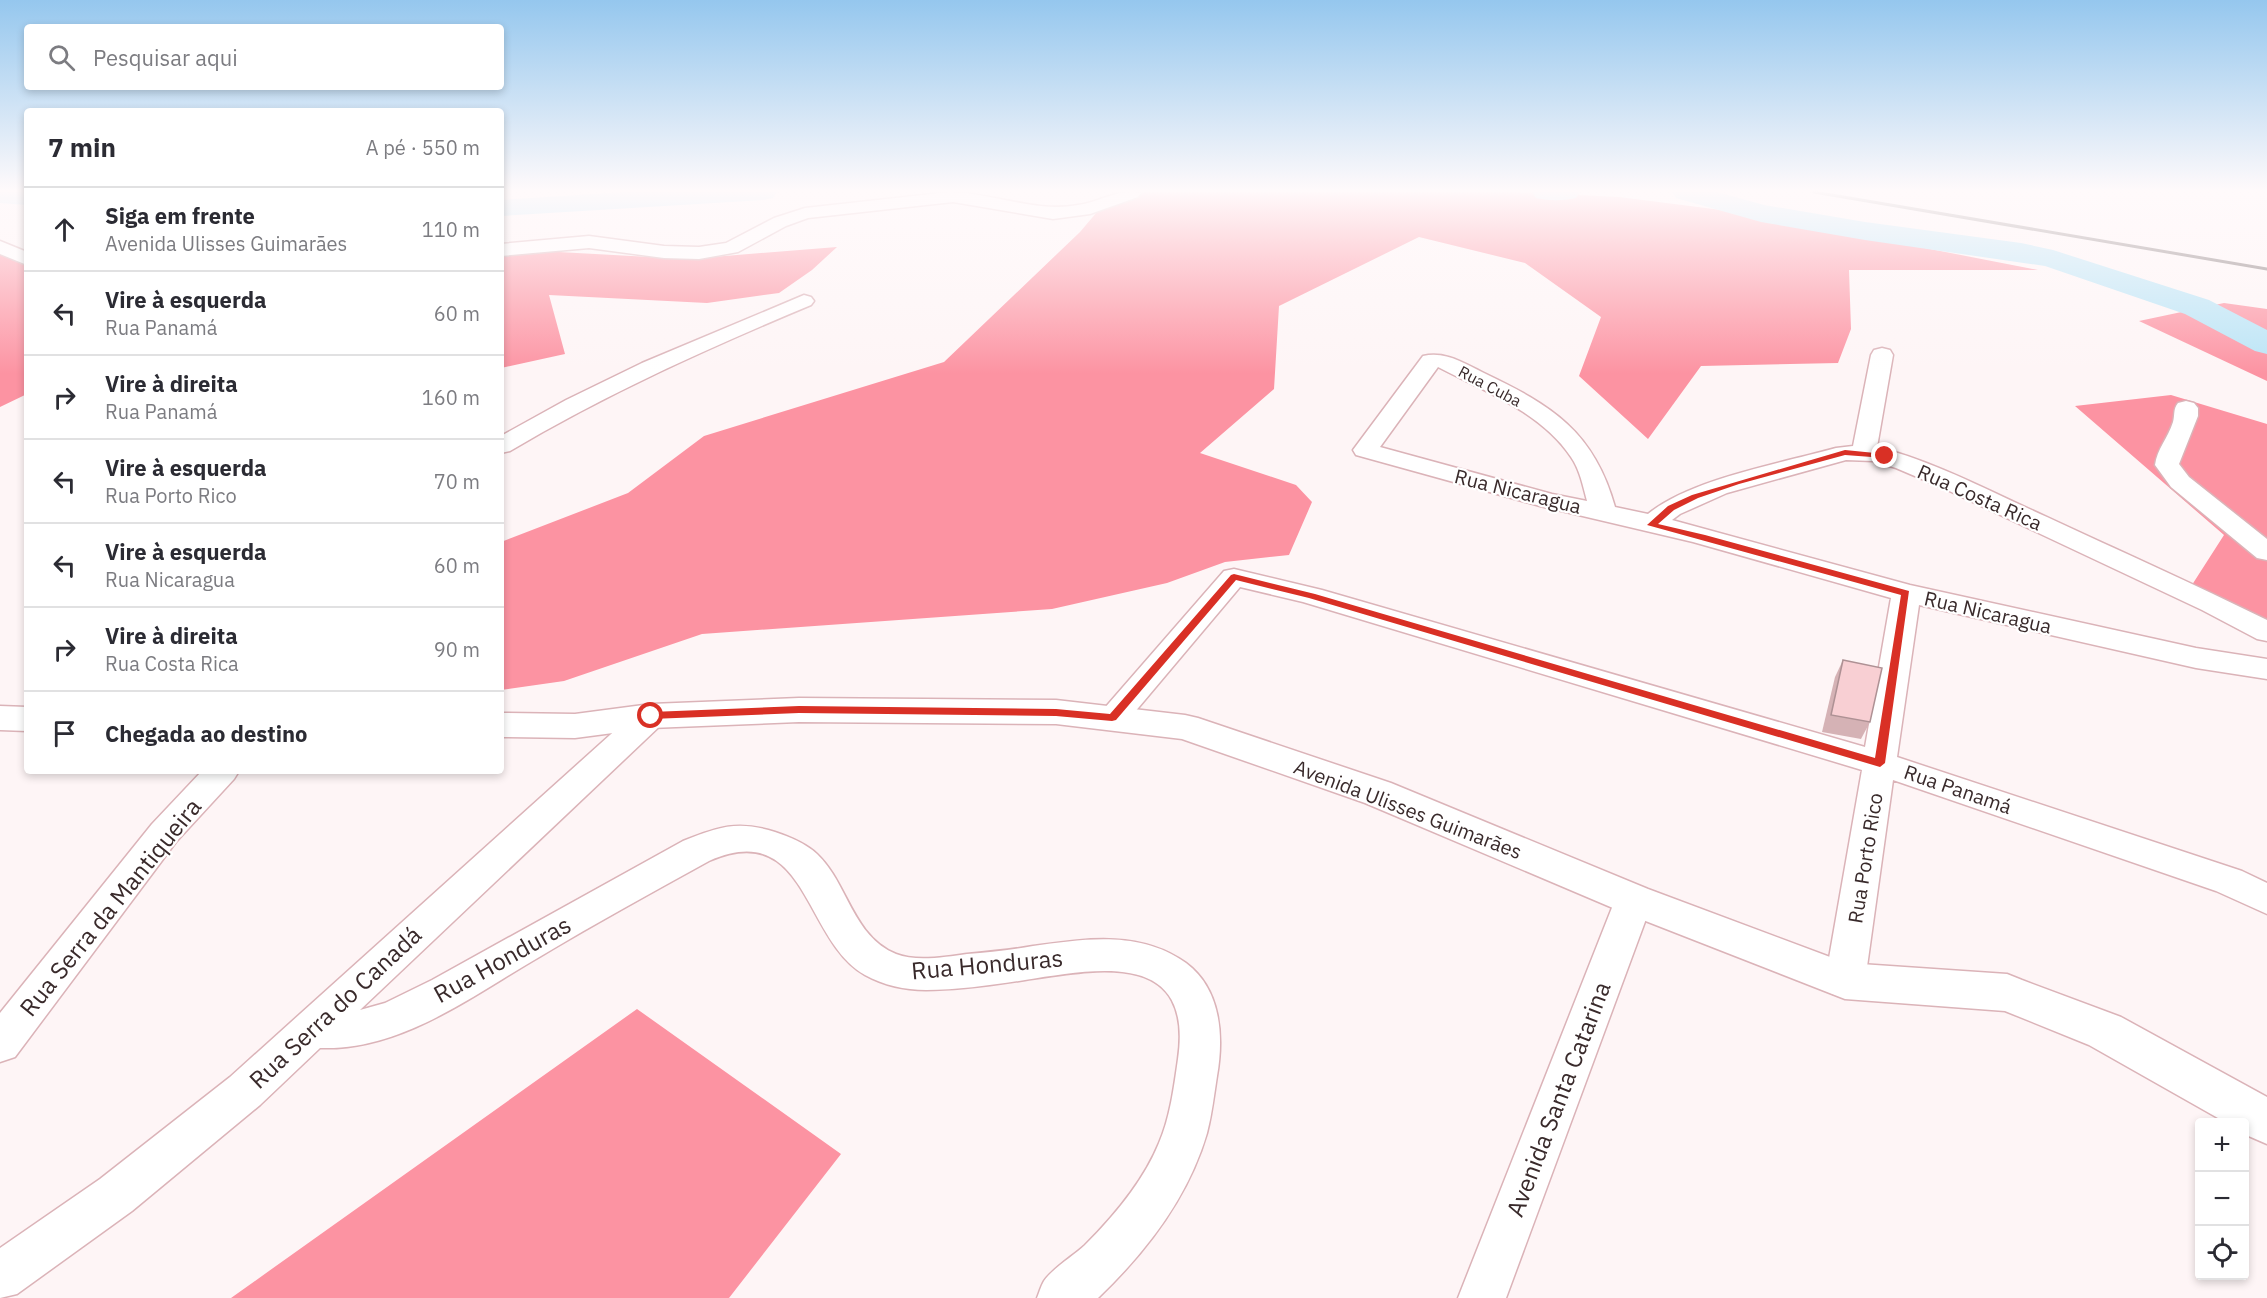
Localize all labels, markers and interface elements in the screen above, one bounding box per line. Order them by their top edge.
search box [24,24,504,90]
icon: search [45,41,78,74]
text: Pesquisar aqui [93,43,238,72]
text: 7 min [48,130,116,164]
text: A pé · 550 m [366,134,480,161]
text: Siga em frente [105,201,255,230]
icon: ahead [48,213,81,246]
text: 110 m [422,216,480,243]
text: Avenida Ulisses Guimarães [105,230,347,257]
text: Vire à esquerda [105,285,267,314]
icon: left [48,297,81,330]
text: 60 m [434,300,480,327]
text: Rua Panamá [105,314,217,341]
street label: Rua Cuba [1455,361,1525,411]
text: Vire à direita [105,369,238,398]
icon: right [48,381,81,414]
text: 160 m [422,384,480,411]
text: Rua Panamá [105,398,217,425]
route end [1871,442,1897,468]
text: Vire à esquerda [105,453,267,482]
street label: Rua Costa Rica [1913,457,2047,537]
street label: Rua Nicaragua [1452,462,1585,520]
icon: left [48,465,81,498]
text: 70 m [434,468,480,495]
text: Rua Porto Rico [105,482,237,509]
text: Vire à esquerda [105,537,267,566]
icon: left [48,549,81,582]
text: 60 m [434,552,480,579]
text: Rua Nicaragua [105,566,235,593]
street label: Rua Nicaragua [1922,584,2055,640]
text: Vire à direita [105,621,238,650]
icon: right [48,633,81,666]
text: 90 m [434,636,480,663]
text: Rua Costa Rica [105,650,239,677]
route start [637,702,663,728]
icon: arrive [48,717,81,750]
text: Chegada ao destino [105,719,308,748]
street label: Avenida Ulisses Guimarães [1290,753,1526,865]
street label: Rua Panamá [1900,758,2016,820]
street label: Rua Serra da Mantiqueira [12,791,208,1023]
street label: Rua Porto Rico [1841,791,1889,925]
street label: Rua Honduras [428,908,576,1010]
street label: Rua Serra do Canadá [242,919,428,1095]
street label: Rua Honduras [910,941,1064,987]
street label: Avenida Santa Catarina [1498,977,1618,1221]
map controls [2195,1118,2249,1280]
button: + [2195,1118,2249,1172]
button: − [2195,1172,2249,1226]
button: locate [2195,1226,2249,1280]

